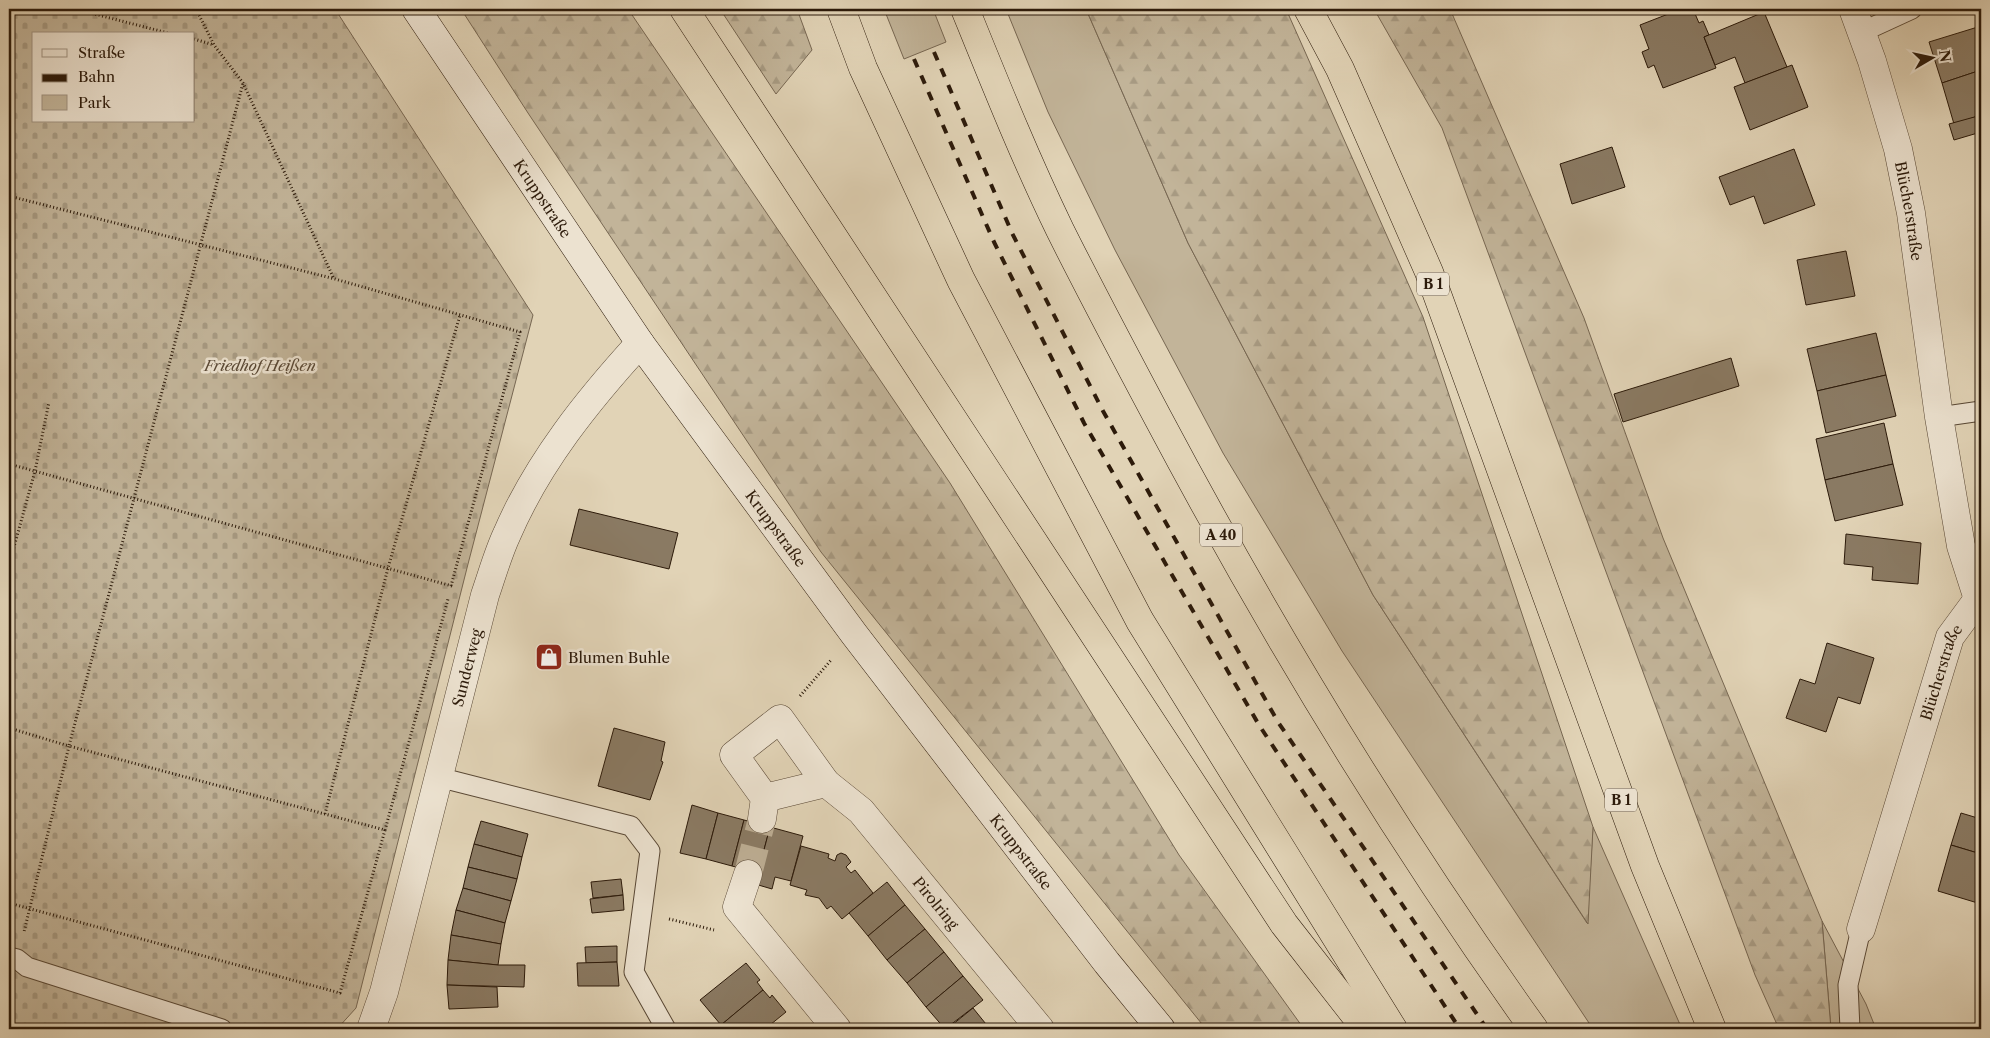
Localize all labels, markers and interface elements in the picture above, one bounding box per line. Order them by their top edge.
legend [32,32,195,122]
north arrow [1908,32,1958,82]
text: Straße [78,43,125,62]
text: N [1935,49,1955,63]
text: Bahn [78,67,116,86]
text: Park [78,93,112,112]
street label: Kruppstraße [510,155,576,241]
street label: Blücherstraße [1891,159,1927,262]
road number: B 1 [1417,272,1449,296]
park label: Friedhof Heißen [203,356,316,375]
street label: Kruppstraße [742,486,811,570]
road number: A 40 [1200,524,1242,546]
street label: Blücherstraße [1916,620,1966,723]
street label: Sunderweg [447,626,486,709]
shop icon: Blumen Buhle [534,642,564,672]
place label: Blumen Buhle [568,648,670,667]
road number: B 1 [1605,788,1637,812]
street label: Kruppstraße [986,810,1057,893]
street label: Pirolring [909,873,964,933]

